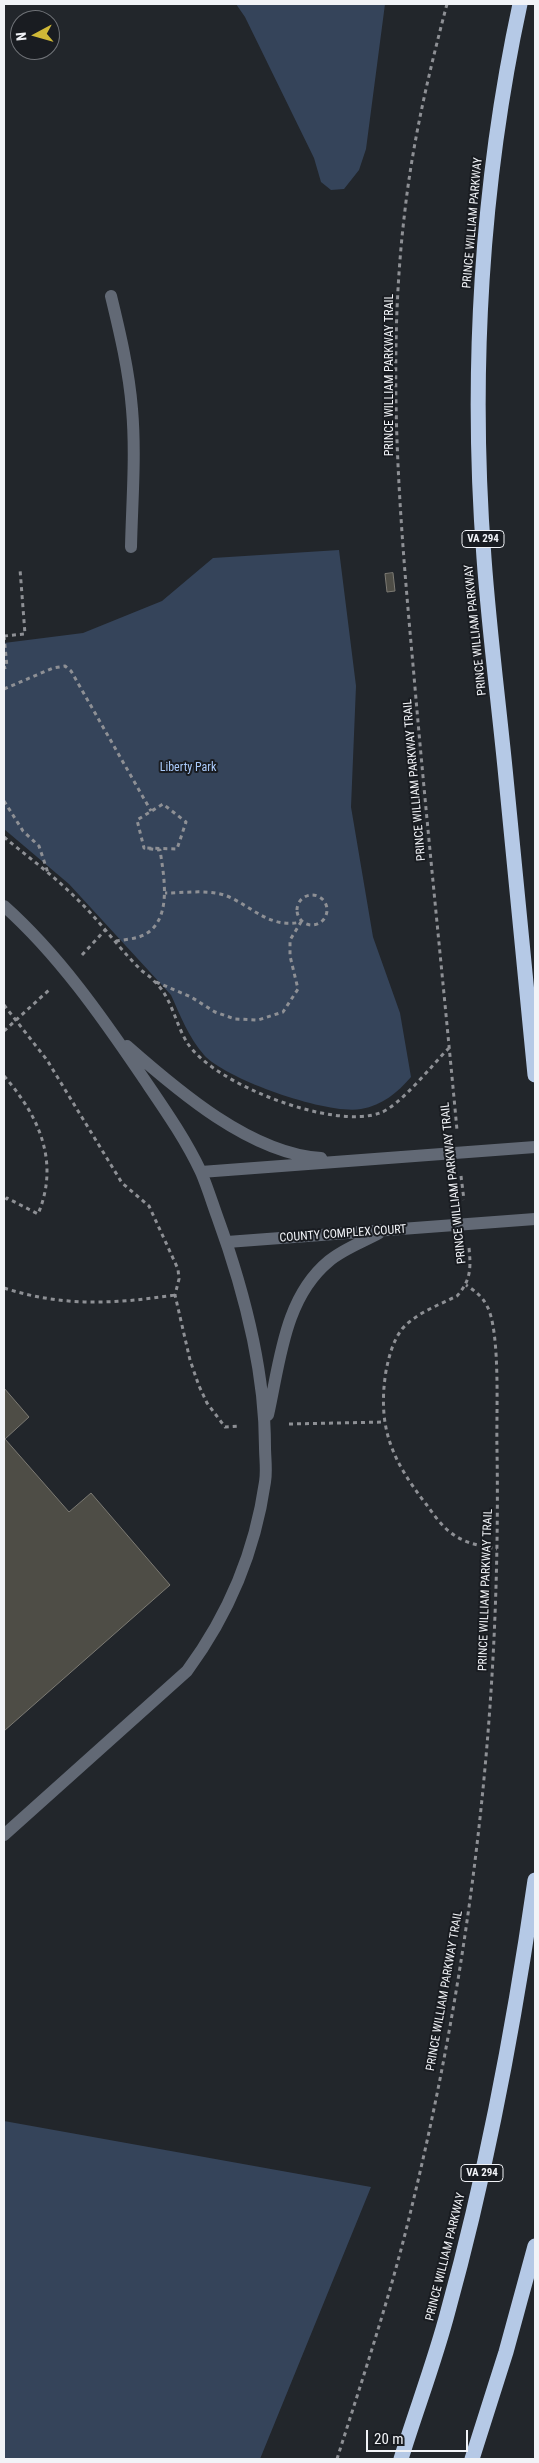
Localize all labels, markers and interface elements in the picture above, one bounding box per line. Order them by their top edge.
north arrow [10,10,60,60]
text: N [13,31,29,42]
street label: PRINCE WILLIAM PARKWAY [460,157,486,289]
street label: PRINCE WILLIAM PARKWAY TRAIL [383,294,397,456]
road number: VA 294 [462,530,504,548]
street label: PRINCE WILLIAM PARKWAY [462,564,490,696]
street label: PRINCE WILLIAM PARKWAY TRAIL [401,698,429,862]
park label: Liberty Park [160,761,216,775]
street label: PRINCE WILLIAM PARKWAY TRAIL [438,1101,470,1265]
street label: COUNTY COMPLEX COURT [279,1222,407,1246]
street label: PRINCE WILLIAM PARKWAY TRAIL [476,1508,496,1672]
street label: PRINCE WILLIAM PARKWAY TRAIL [424,1910,466,2072]
road number: VA 294 [461,2164,503,2182]
street label: PRINCE WILLIAM PARKWAY [423,2191,469,2323]
scale bar [369,2420,472,2452]
text: 20 m [374,2430,404,2448]

